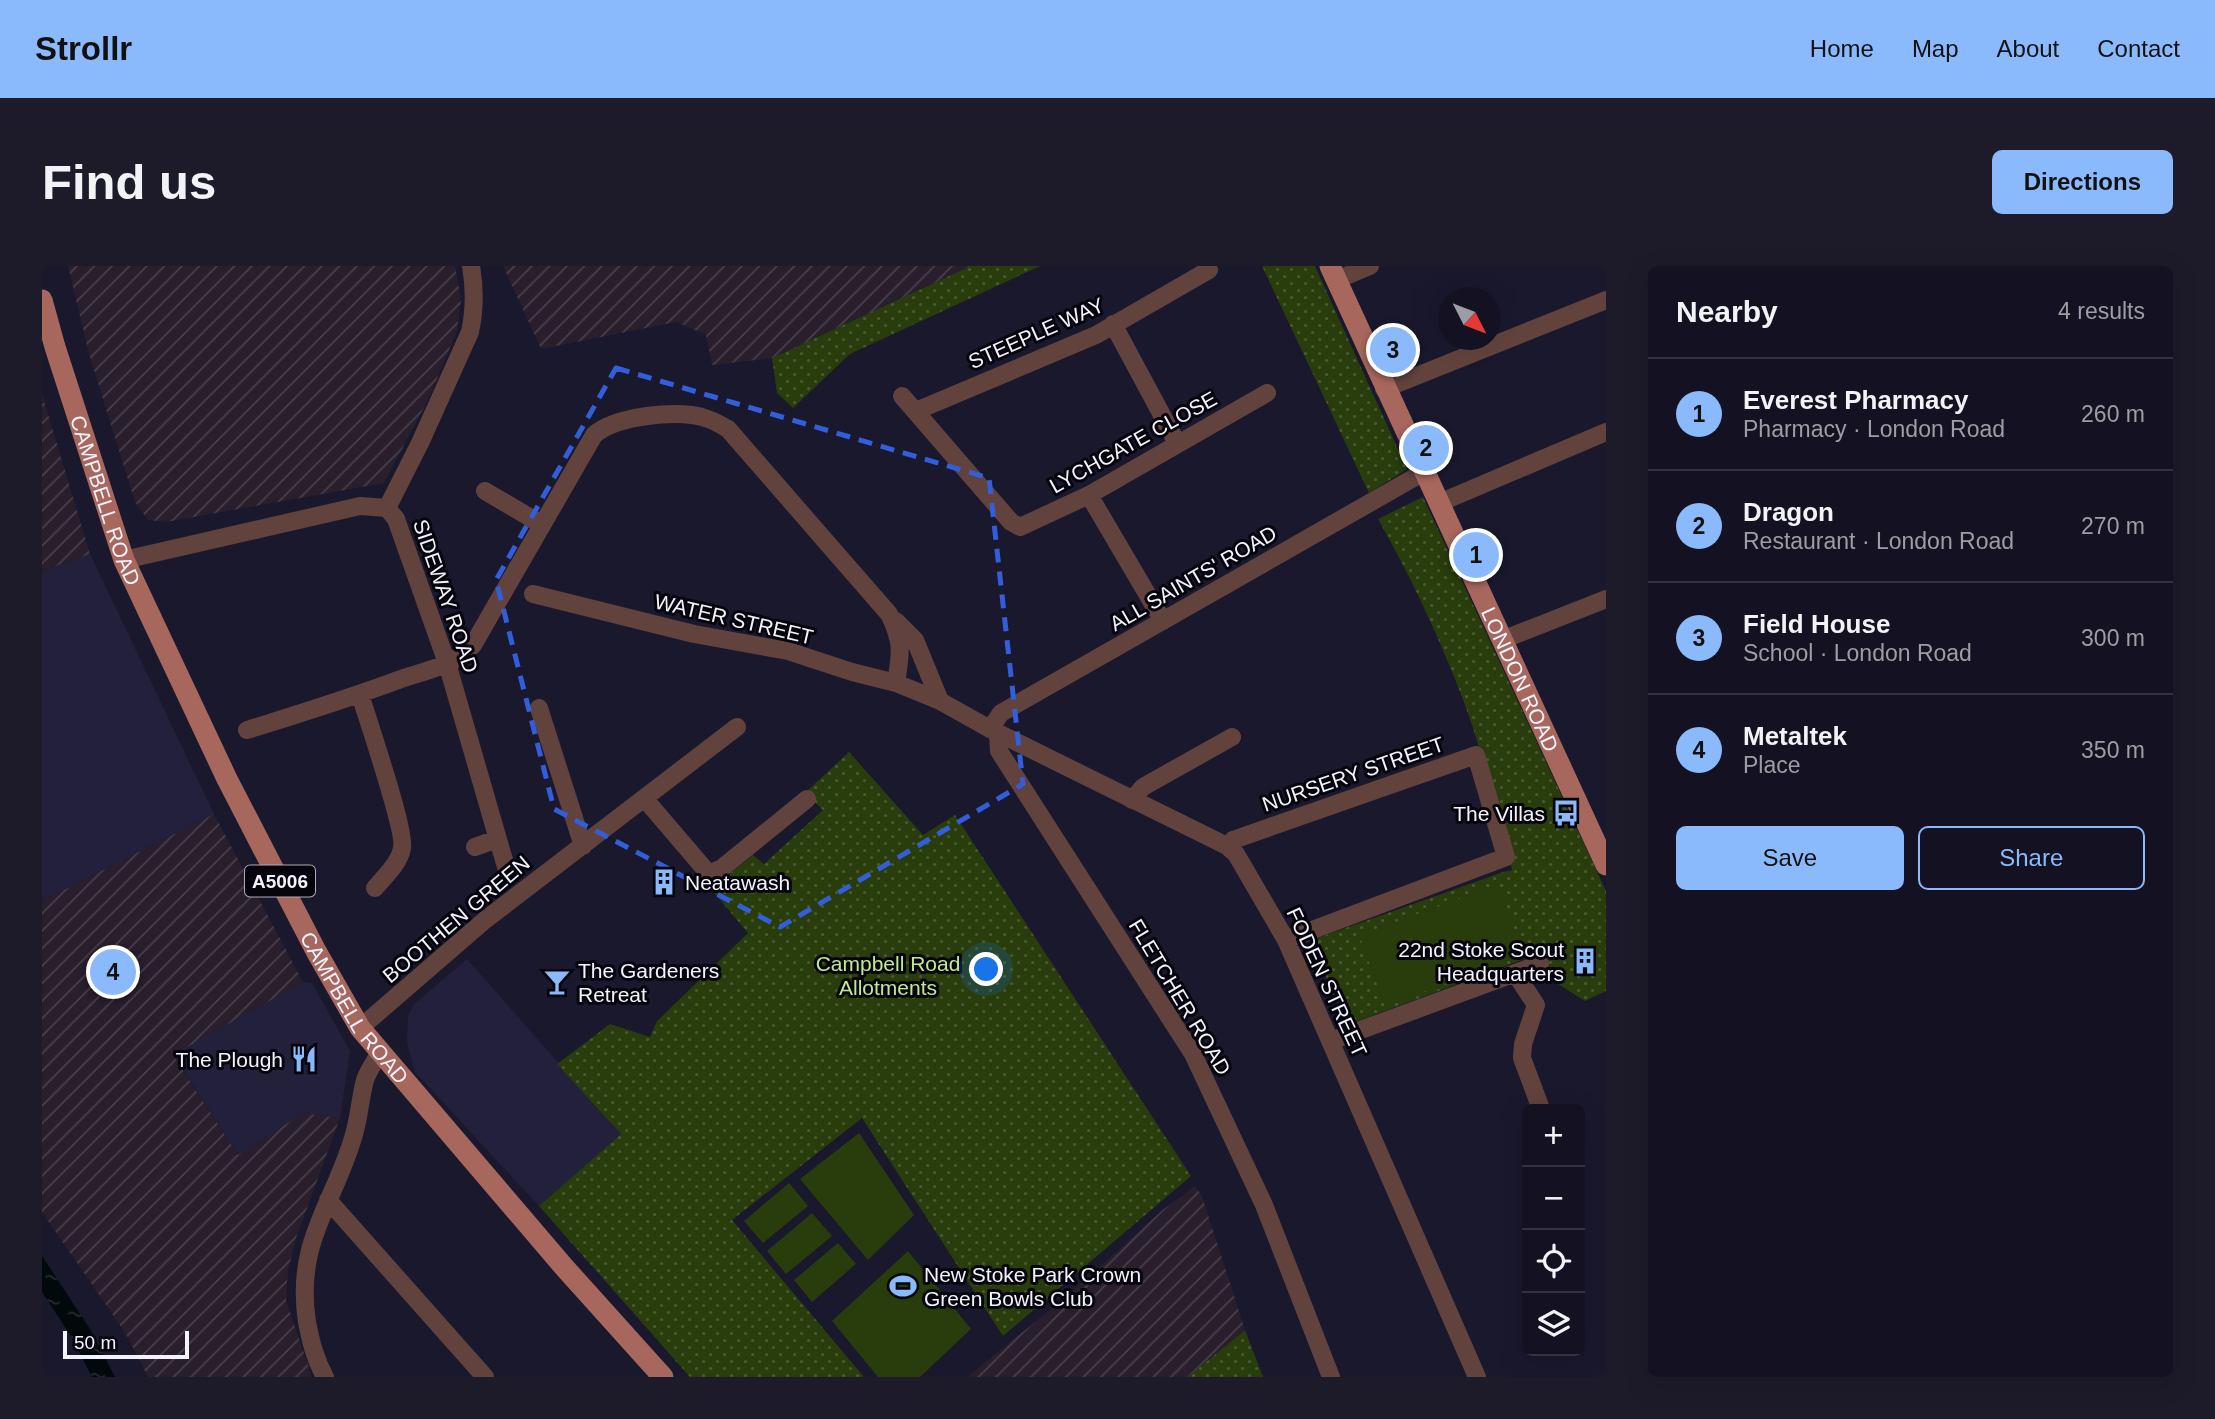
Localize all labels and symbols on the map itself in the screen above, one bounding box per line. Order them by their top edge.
north arrow [1438,287,1501,350]
street label: STEEPLE WAY [965,293,1107,373]
pin: 3 [1370,324,1416,376]
street label: LYCHGATE CLOSE [1046,387,1220,497]
street label: CAMPBELL ROAD [66,412,146,589]
pin: 2 [1403,422,1449,474]
street label: SIDEWAY ROAD [409,516,483,676]
street label: ALL SAINTS' ROAD [1105,521,1281,635]
pin: 1 [1453,529,1499,581]
street label: WATER STREET [652,590,816,648]
street label: LONDON ROAD [1477,603,1564,755]
street label: NURSERY STREET [1259,732,1447,816]
bus stop icon: The Villas [1551,798,1581,828]
place label: The Villas [1453,802,1545,825]
street label: BOOTHEN GREEN [378,851,534,987]
road number: A5006 [245,866,315,896]
building icon: Neatawash [649,867,679,897]
place label: Neatawash [685,871,790,894]
street label: FODEN STREET [1282,904,1372,1061]
street label: FLETCHER ROAD [1124,915,1236,1079]
street label: CAMPBELL ROAD [296,928,413,1088]
place label: 22nd Stoke Scout Headquarters [1398,938,1564,985]
pin: 4 [90,946,136,998]
building icon: 22nd Stoke Scout Headquarters [1570,946,1600,976]
park label: Campbell Road Allotments [816,952,960,999]
your location [969,952,1003,986]
place label: The Gardeners Retreat [578,959,719,1006]
bar icon: The Gardeners Retreat [542,967,572,997]
restaurant icon: The Plough [289,1044,319,1074]
place label: The Plough [176,1048,283,1071]
place label: New Stoke Park Crown Green Bowls Club [924,1263,1141,1310]
sports icon: New Stoke Park Crown Green Bowls Club [888,1271,918,1301]
scale bar [63,1328,189,1360]

